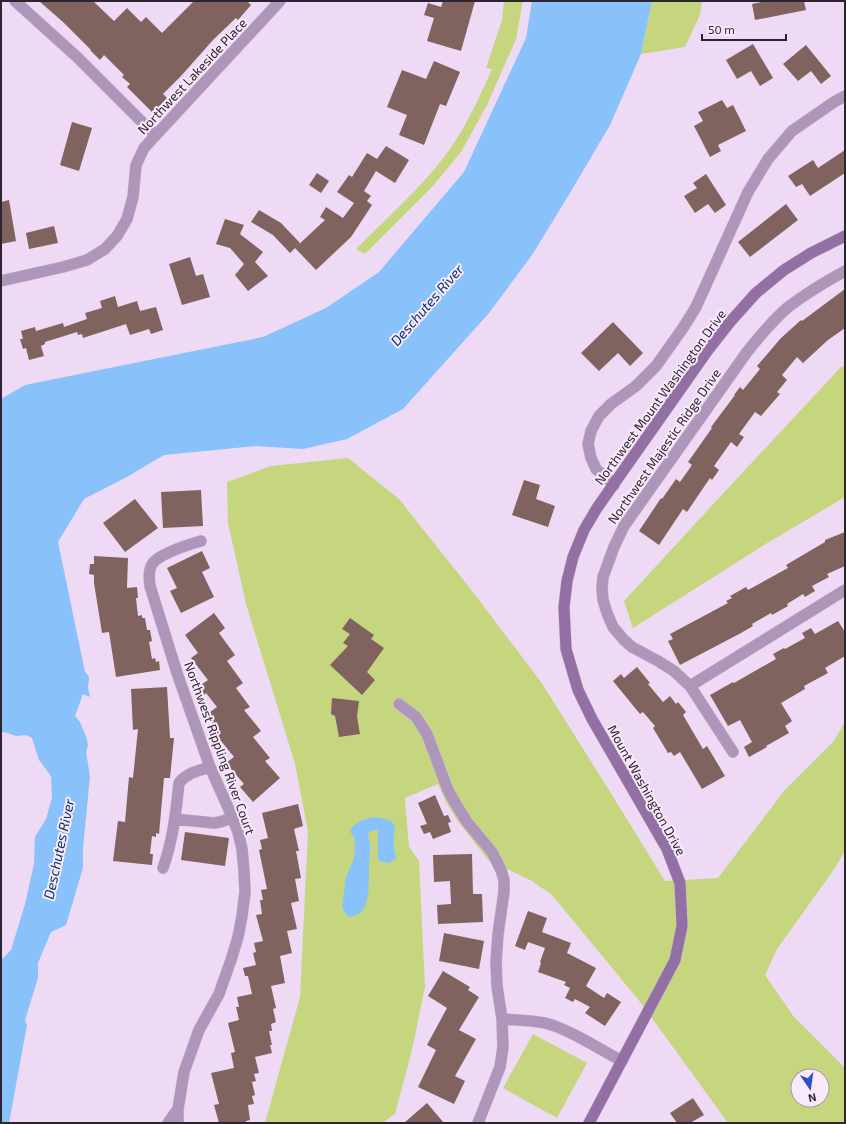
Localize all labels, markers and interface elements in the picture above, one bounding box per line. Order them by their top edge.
street label: Northwest Lakeside Place [134,15,250,137]
scale bar [702,16,786,42]
text: 50 m [708,22,735,36]
water label: Deschutes River [387,260,467,349]
street label: Northwest Mount Washington Drive [591,306,729,488]
street label: Northwest Majestic Ridge Drive [604,365,724,527]
street label: Northwest Rippling River Court [181,659,259,837]
street label: Mount Washington Drive [604,722,690,858]
water label: Deschutes River [40,797,78,901]
north arrow [790,1068,830,1108]
text: N [807,1091,818,1105]

